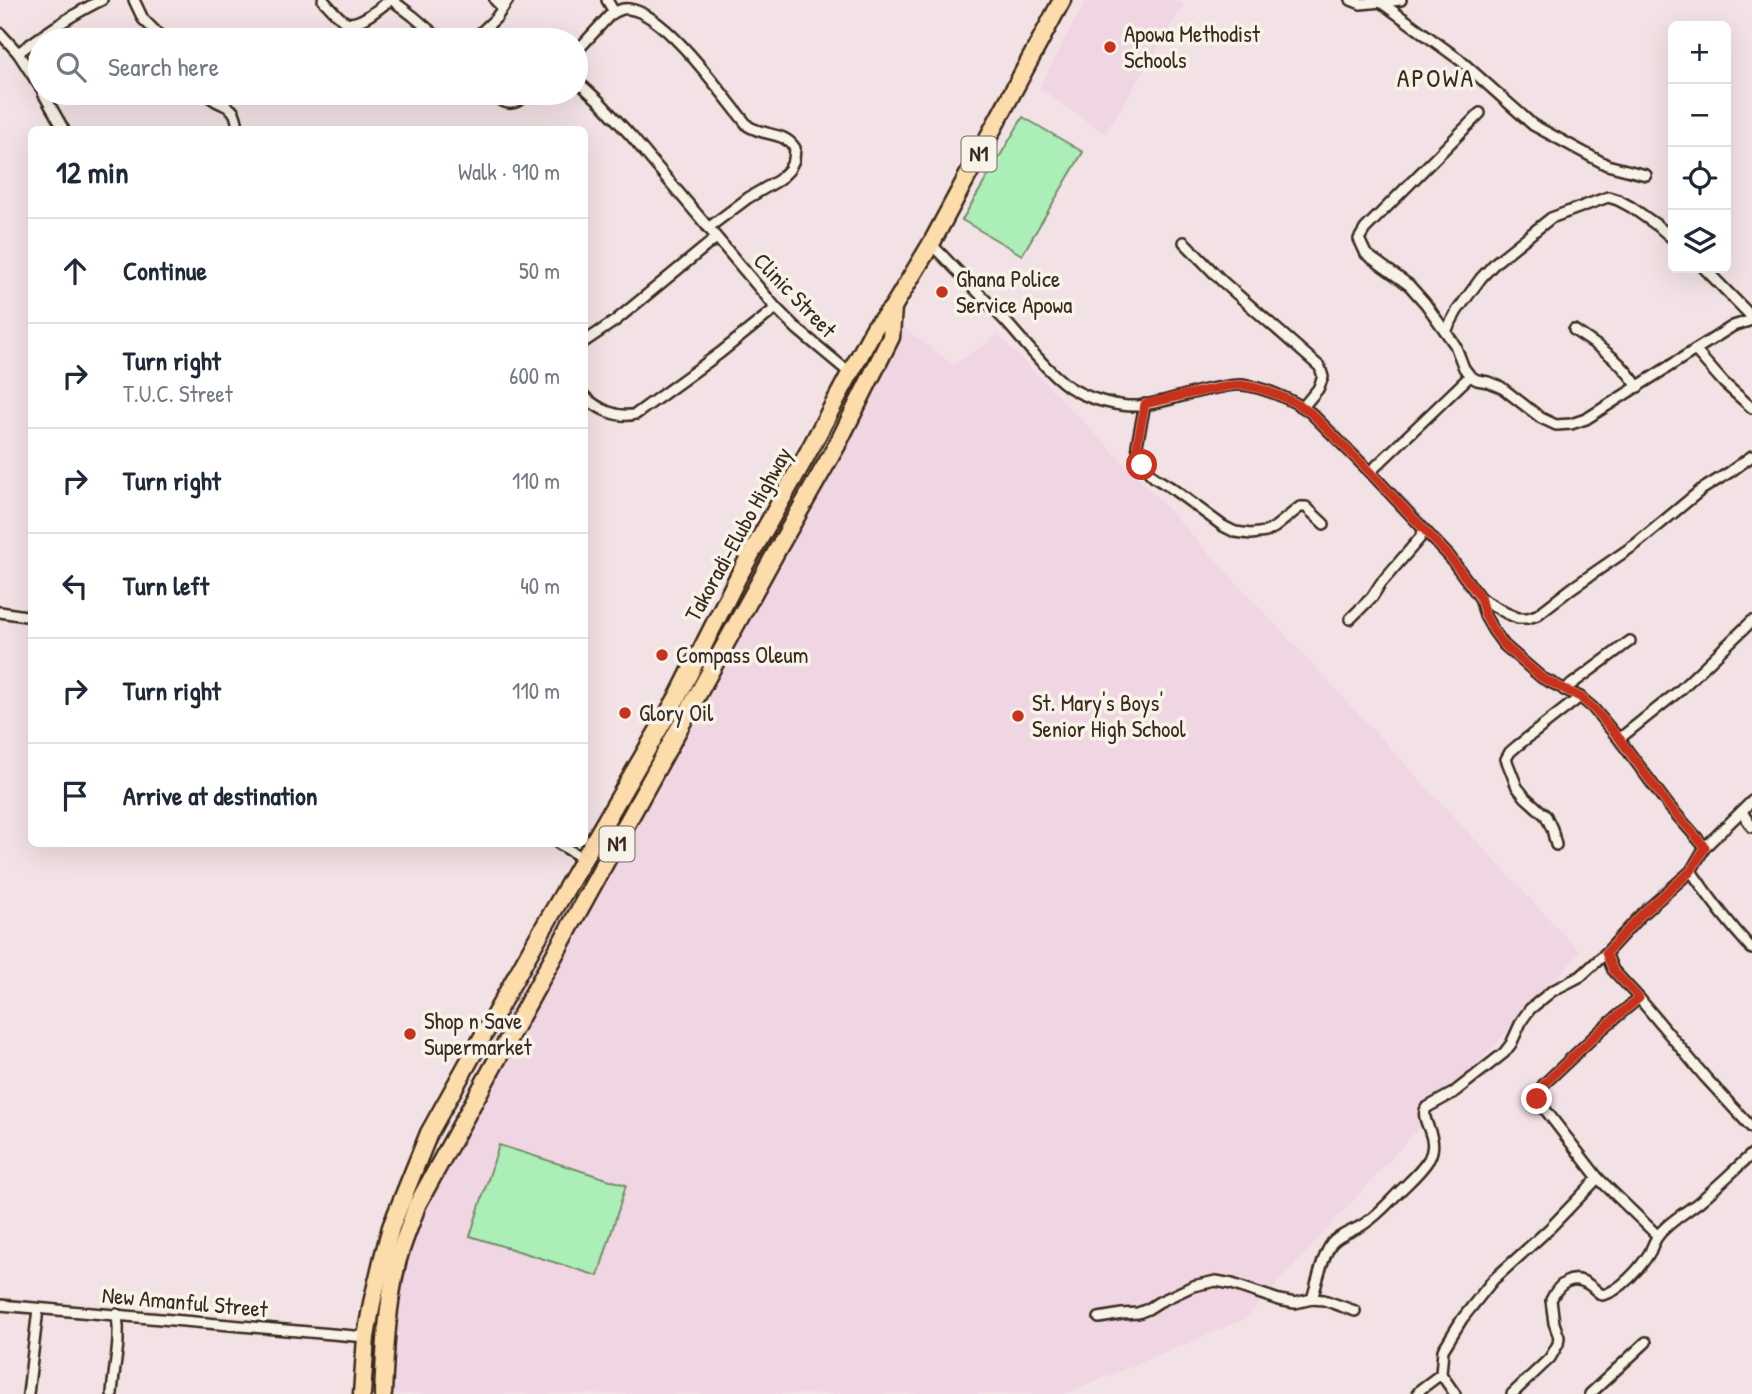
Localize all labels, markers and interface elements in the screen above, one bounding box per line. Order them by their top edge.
place label: Apowa Methodist Schools [1124,18,1261,75]
map controls [1668,21,1731,273]
button: + [1668,21,1731,84]
search box [28,28,588,105]
marker: Apowa Methodist Schools [1102,39,1118,55]
icon: search [52,48,90,86]
text: Search here [108,49,219,84]
district label: APOWA [1397,60,1475,95]
button: − [1668,84,1731,147]
road number: N1 [962,136,996,172]
button: locate [1668,147,1731,210]
text: 12 min [56,152,129,192]
text: Walk · 910 m [458,156,560,187]
button: layers [1668,210,1731,273]
street label: Clinic Street [747,245,844,345]
icon: ahead [56,252,94,290]
text: Continue [123,253,207,288]
text: 50 m [519,255,560,286]
place label: Ghana Police Service Apowa [956,263,1072,320]
marker: Ghana Police Service Apowa [934,284,950,300]
text: Turn right [123,343,221,378]
icon: right [56,357,94,395]
text: 600 m [509,360,560,391]
text: T.U.C. Street [123,378,233,409]
street label: Takoradi-Elubo Highway [677,441,798,626]
route start [1126,449,1157,480]
icon: right [56,462,94,500]
text: Turn right [123,463,221,498]
text: 110 m [512,465,560,496]
icon: left [56,567,94,605]
text: Turn left [123,568,209,603]
text: 40 m [520,570,560,601]
place label: Compass Oleum [676,639,808,670]
marker: Compass Oleum [654,647,670,663]
icon: right [56,672,94,710]
text: Turn right [123,673,221,708]
text: 110 m [512,675,560,706]
place label: St. Mary's Boys' Senior High School [1032,687,1186,744]
place label: Glory Oil [639,697,714,728]
marker: Glory Oil [617,705,633,721]
marker: St. Mary's Boys' Senior High School [1010,708,1026,724]
icon: arrive [56,777,94,815]
text: Arrive at destination [123,778,318,813]
road number: N1 [600,826,634,862]
place label: Shop n Save Supermarket [424,1005,533,1062]
marker: Shop n Save Supermarket [402,1026,418,1042]
route end [1521,1083,1552,1114]
street label: New Amanful Street [101,1279,270,1324]

